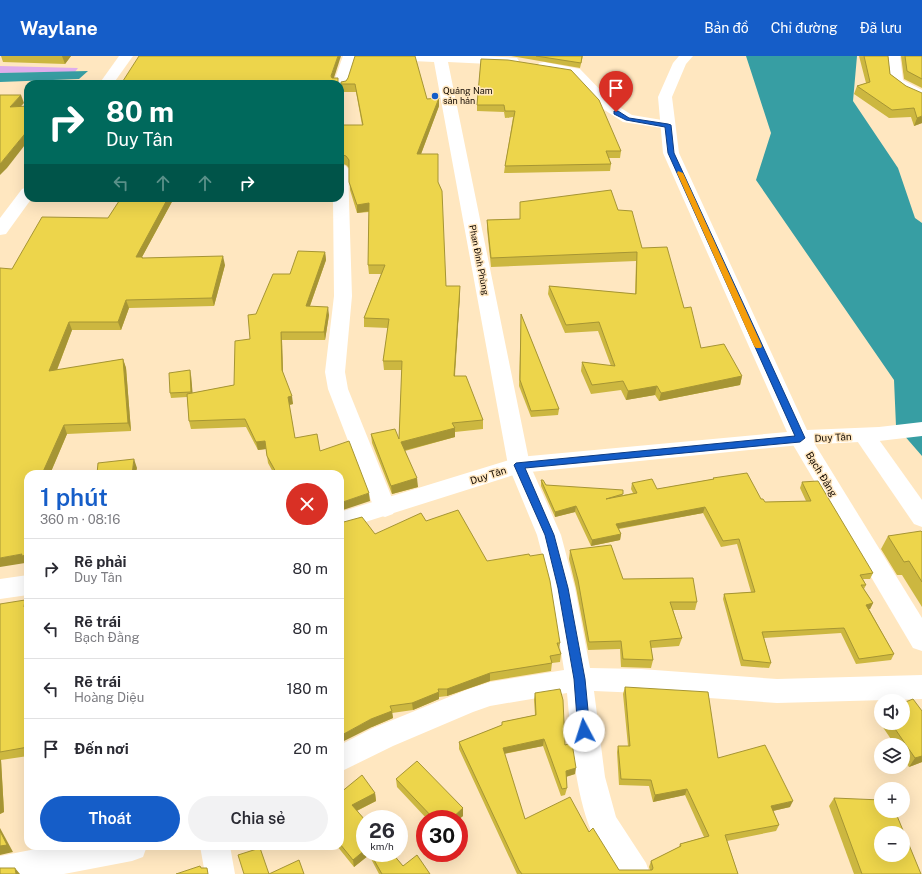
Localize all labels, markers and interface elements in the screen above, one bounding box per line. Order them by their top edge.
text: Waylane [20,17,98,39]
text: Bản đồ [704,20,749,36]
text: Chỉ đường [771,20,838,36]
text: Đã lưu [860,20,902,36]
pin [599,71,633,112]
icon: arrive [605,77,627,99]
place label: Quảng Nam sản hản [443,85,493,106]
marker: Quảng Nam sản hản [430,91,440,101]
text: 80 m [106,95,174,128]
icon: right [40,96,92,148]
text: Duy Tân [106,129,173,150]
icon: left [110,172,132,194]
icon: ahead [152,172,174,194]
icon: ahead [194,172,216,194]
icon: right [236,172,258,194]
street label: Phan Đình Phùng [467,224,492,296]
street label: Duy Tân [814,430,852,444]
street label: Bạch Đằng [804,449,840,499]
street label: Duy Tân [468,463,508,486]
text: 1 phút [40,483,108,511]
button: close [286,483,328,525]
text: 360 m · 08:16 [40,512,120,527]
text: Rẽ phải [74,553,127,570]
icon: right [40,558,62,580]
text: 80 m [293,560,328,577]
text: Duy Tân [74,570,122,585]
text: Rẽ trái [74,613,121,630]
icon: left [40,618,62,640]
text: 80 m [293,620,328,637]
text: Bạch Đằng [74,630,140,645]
text: Rẽ trái [74,673,121,690]
icon: left [40,678,62,700]
text: 180 m [286,680,328,697]
text: Hoàng Diệu [74,690,144,705]
map controls [874,694,910,862]
button: sound [874,694,910,730]
position arrow [563,710,605,752]
icon: arrive [40,738,62,760]
button: layers [874,738,910,774]
text: Đến nơi [74,740,129,757]
text: 20 m [293,740,328,757]
button: + [874,782,910,818]
button: Thoát [40,796,180,842]
button: Chia sẻ [188,796,328,842]
speed limit sign: 30 [416,810,468,862]
text: 26 [369,819,395,843]
button: − [874,826,910,862]
text: km/h [370,840,394,852]

